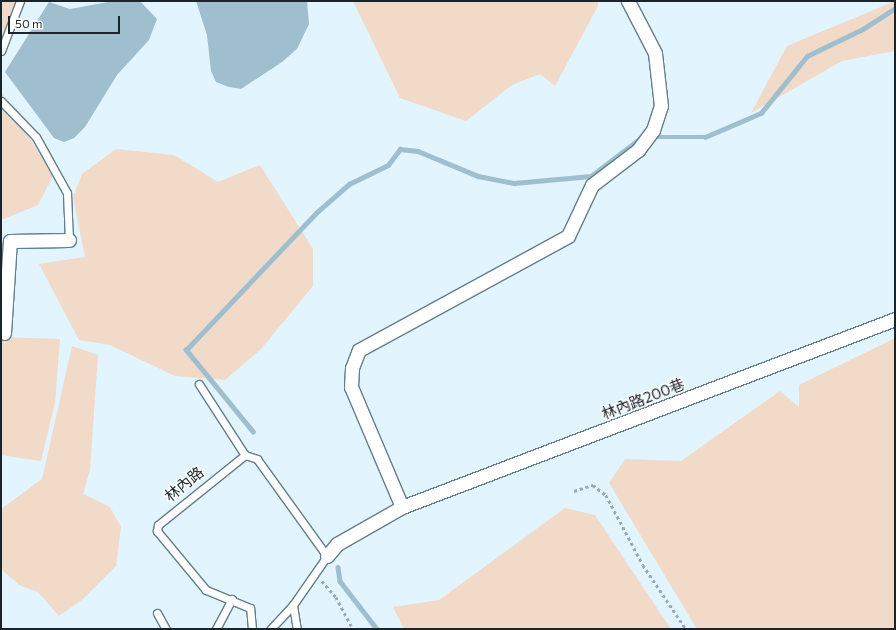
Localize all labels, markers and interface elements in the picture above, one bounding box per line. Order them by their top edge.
scale bar [10,8,122,34]
text: 50 m [15,16,43,30]
street label: 林內路200巷 [599,375,687,423]
street label: 林內路 [161,463,207,505]

